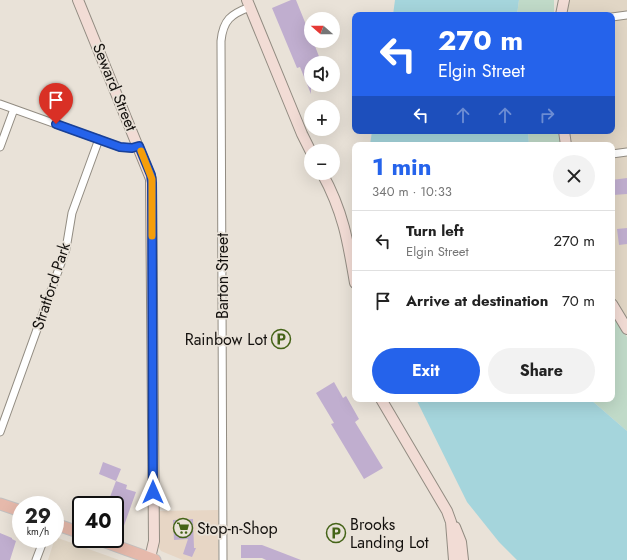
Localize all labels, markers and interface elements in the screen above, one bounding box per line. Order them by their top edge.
north arrow [304,12,340,48]
map controls [304,12,340,180]
text: 270 m [438,20,523,61]
icon: left [372,28,424,80]
street label: Seward Street [87,40,143,135]
button: sound [304,56,340,92]
text: Elgin Street [438,58,525,84]
pin [39,83,73,124]
icon: arrive [45,89,67,111]
button: + [304,100,340,136]
icon: left [410,104,432,126]
icon: ahead [452,104,474,126]
icon: ahead [494,104,516,126]
icon: right [536,104,558,126]
button: − [304,144,340,180]
text: 1 min [372,149,432,184]
button: close [553,155,595,197]
text: 340 m · 10:33 [372,182,452,201]
text: Turn left [406,220,464,242]
icon: left [372,230,394,252]
text: 270 m [553,230,595,252]
street label: Barton Street [211,233,234,319]
street label: Stratford Park [26,238,76,333]
text: Elgin Street [406,242,469,261]
icon: arrive [372,290,394,312]
text: Arrive at destination [406,290,548,312]
text: 70 m [562,290,595,312]
place label: Rainbow Lot [185,328,267,351]
parking icon: Rainbow Lot [270,328,292,350]
button: Exit [372,348,480,394]
button: Share [488,348,595,394]
position arrow [132,471,174,513]
speed limit sign: 40 [72,496,124,548]
text: 29 [25,502,51,531]
place label: Brooks Landing Lot [350,513,429,554]
supermarket icon: Stop-n-Shop [172,517,194,539]
place label: Stop-n-Shop [197,517,278,540]
parking icon: Brooks Landing Lot [325,522,347,544]
text: km/h [27,524,49,539]

